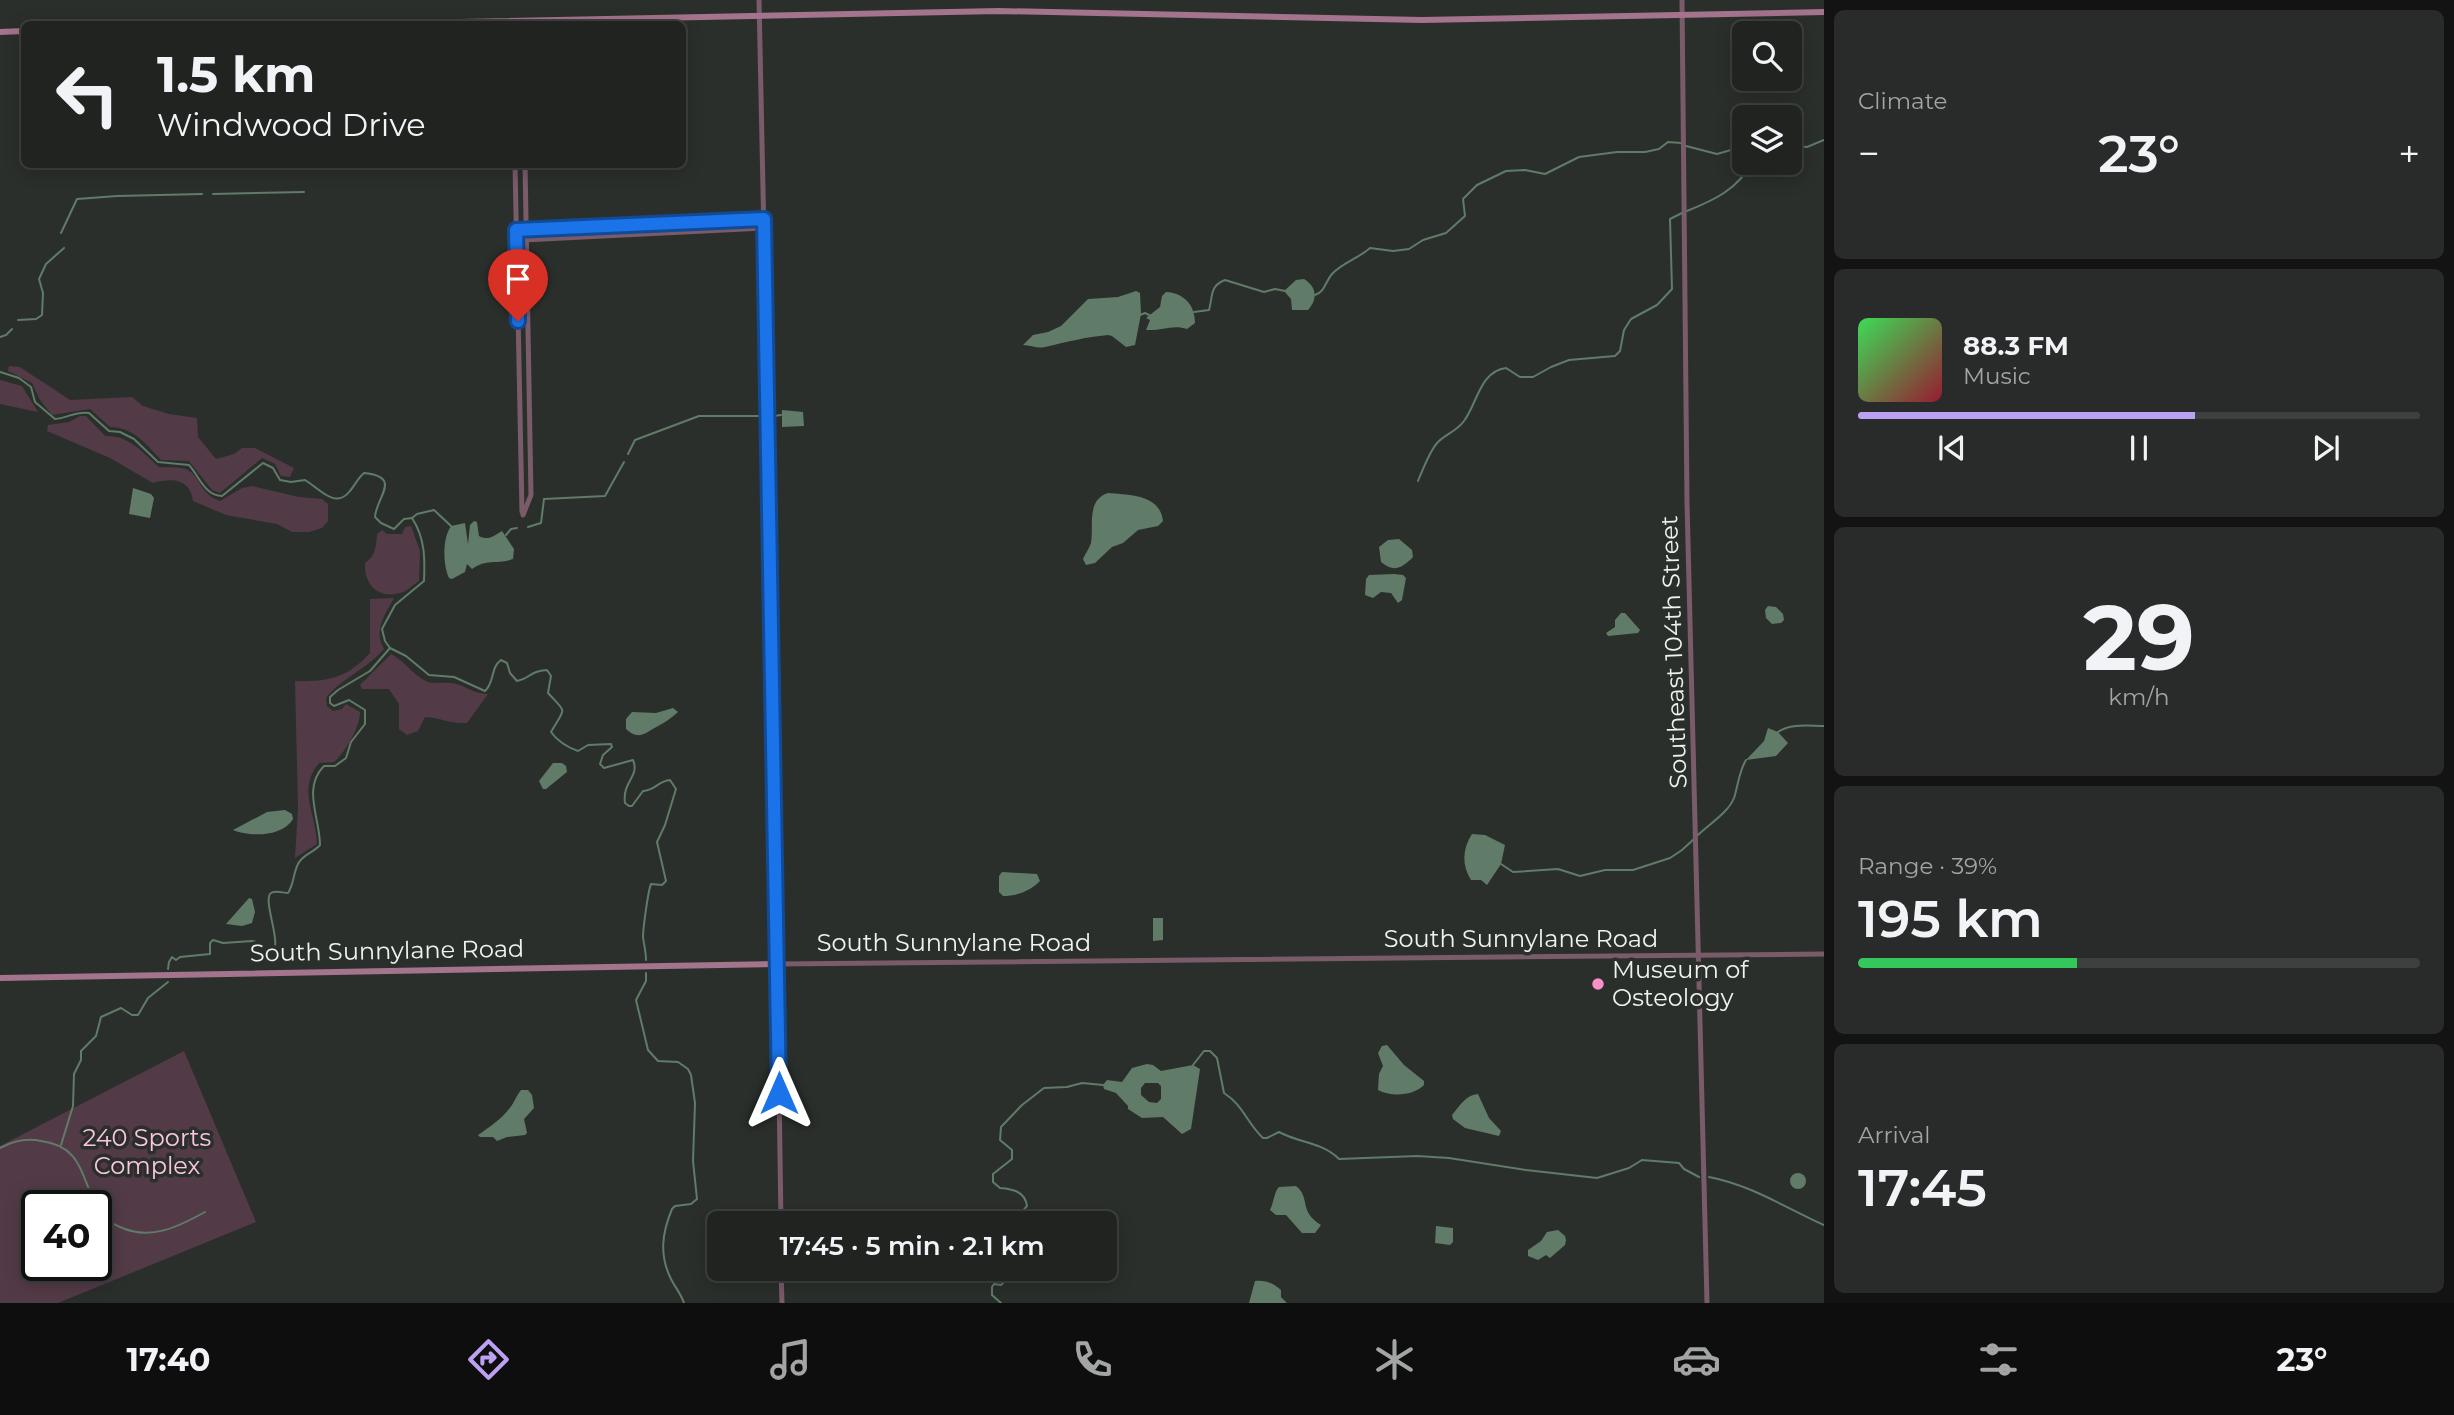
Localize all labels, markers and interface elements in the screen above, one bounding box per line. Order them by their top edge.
map controls [1732,21,1802,175]
button: search [1732,21,1802,91]
text: 1.5 km [157,45,315,104]
icon: left [42,49,133,140]
text: Climate [1858,87,1947,115]
text: Windwood Drive [157,105,426,144]
button: layers [1732,105,1802,175]
text: 23° [2098,122,2180,185]
text: − [1858,130,1880,177]
text: + [2398,130,2420,177]
pin [488,249,548,321]
icon: arrive [499,260,537,298]
text: 88.3 FM [1963,330,2069,362]
text: Music [1963,362,2031,390]
icon: previous [1933,429,1971,467]
icon: pause [2120,429,2158,467]
icon: next [2307,429,2345,467]
street label: Southeast 104th Street [1654,515,1693,789]
text: 29 [2083,582,2195,693]
text: km/h [2108,683,2170,711]
text: Range · 39% [1858,852,1997,880]
text: 195 km [1858,887,2043,950]
street label: South Sunnylane Road [1384,924,1658,953]
street label: South Sunnylane Road [817,928,1091,957]
street label: South Sunnylane Road [250,934,524,967]
place label: Museum of Osteology [1612,955,1749,1012]
marker: Museum of Osteology [1590,976,1606,992]
position arrow [742,1056,816,1130]
text: Arrival [1858,1121,1931,1149]
park label: 240 Sports Complex [83,1123,211,1180]
text: 17:45 [1858,1156,1987,1219]
speed limit sign: 40 [21,1190,112,1281]
text: 17:45 · 5 min · 2.1 km [779,1230,1045,1262]
icon: directions [464,1335,513,1384]
icon: music [766,1335,815,1384]
icon: phone [1068,1335,1117,1384]
icon: climate [1370,1335,1419,1384]
icon: car [1672,1335,1721,1384]
icon: filters [1974,1335,2023,1384]
text: 17:40 [127,1340,210,1379]
text: 23° [2277,1340,2327,1379]

